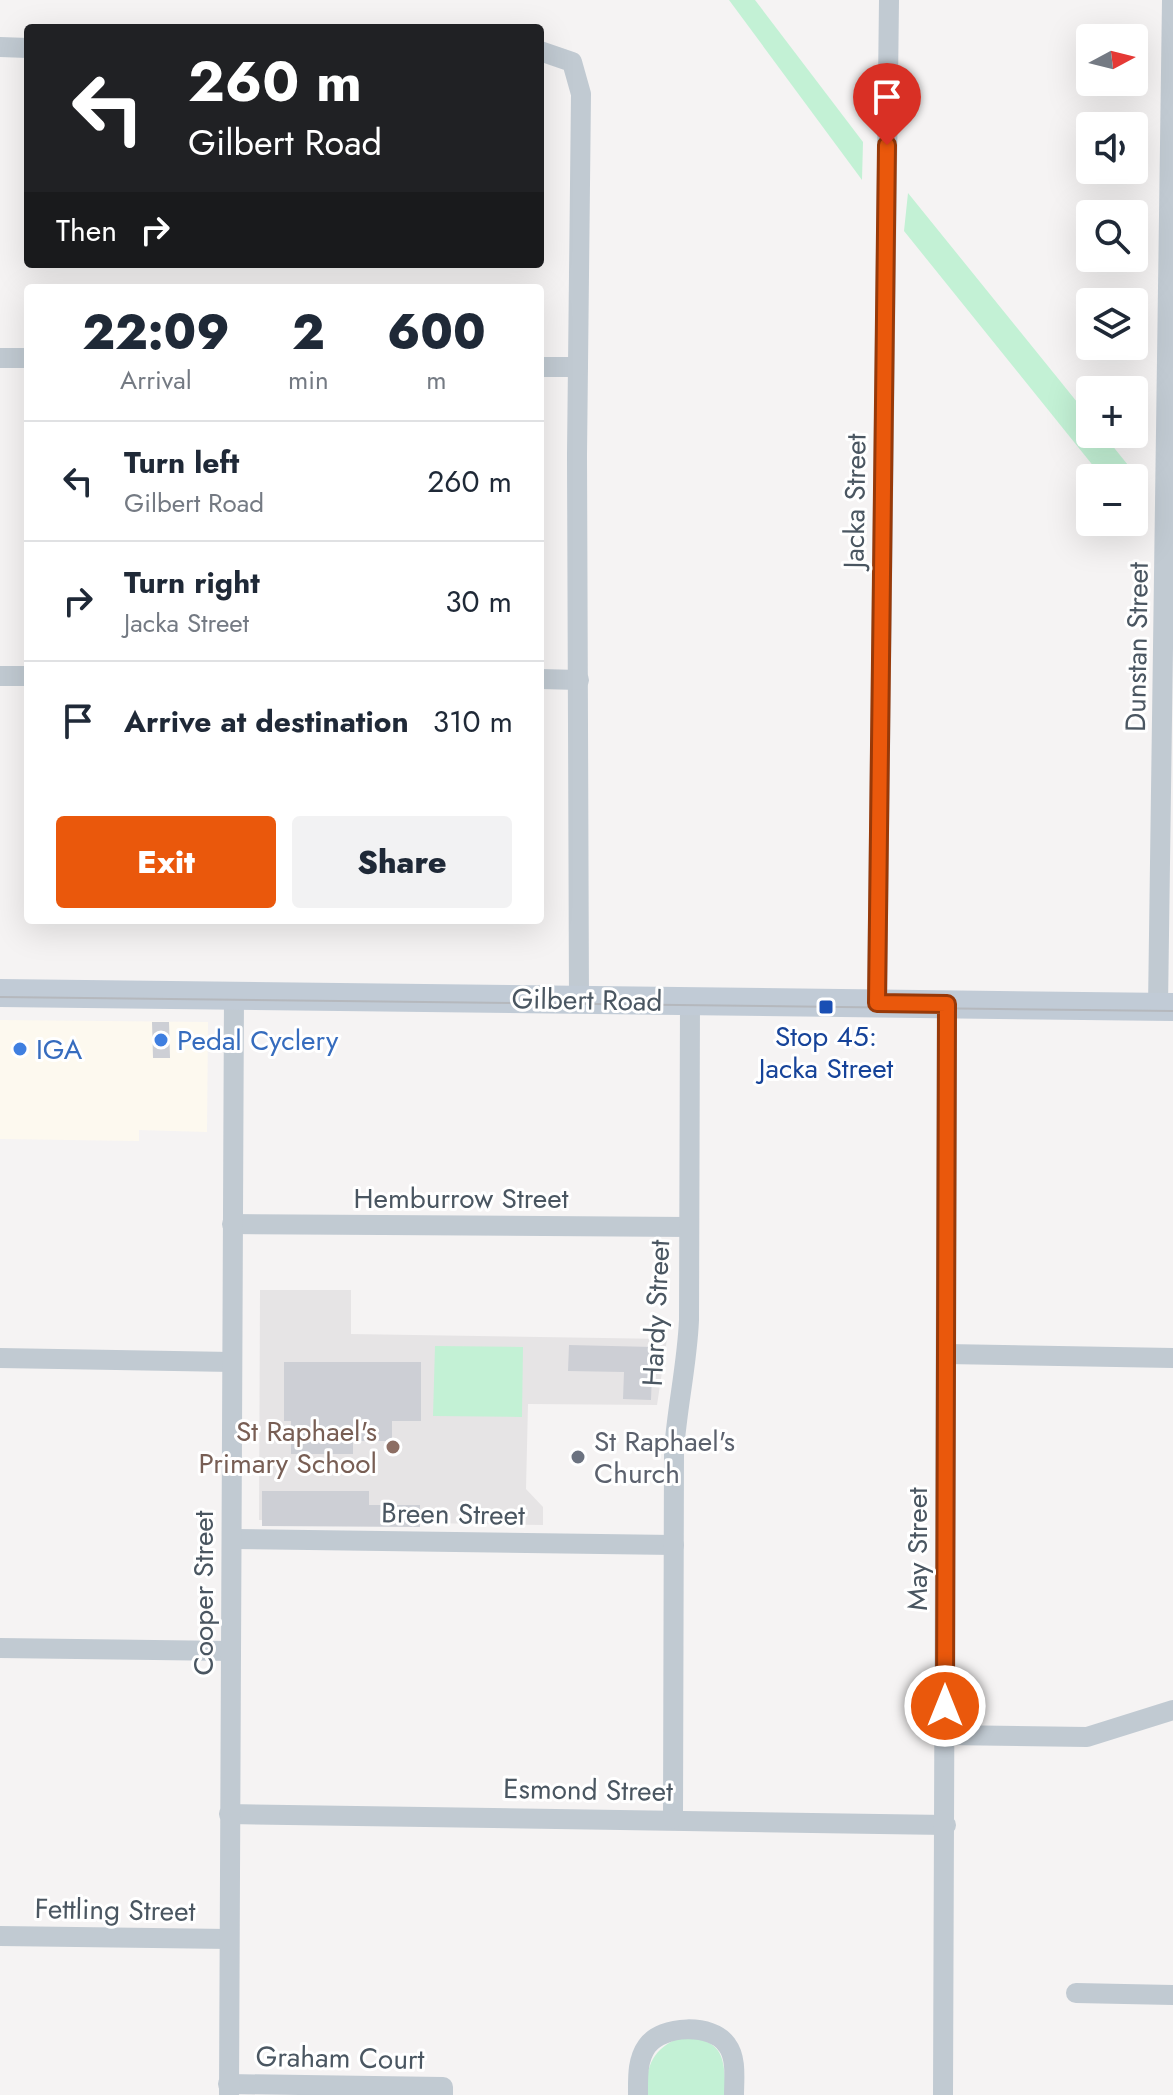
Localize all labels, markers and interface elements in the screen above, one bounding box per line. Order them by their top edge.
north arrow [1076,24,1148,96]
map controls [1076,24,1148,536]
text: 260 m [188,41,362,122]
icon: left [56,56,160,160]
pin [853,63,921,145]
icon: arrive [865,75,909,119]
button: sound [1076,112,1148,184]
text: Gilbert Road [188,116,382,168]
button: search [1076,200,1148,272]
icon: right [133,208,177,252]
text: Then [56,209,117,252]
button: layers [1076,288,1148,360]
text: 22:09 [82,298,230,367]
text: 2 [292,298,325,367]
text: 600 [387,298,486,367]
text: Arrival [120,361,192,399]
text: min [288,361,329,399]
text: m [426,361,446,399]
button: + [1076,376,1148,448]
street label: Jacka Street [833,433,877,573]
text: Turn left [124,441,239,484]
icon: left [56,459,100,503]
text: 260 m [427,460,512,503]
button: − [1076,464,1148,536]
text: Gilbert Road [124,484,264,522]
text: Turn right [124,561,260,604]
street label: Dunstan Street [1115,561,1159,732]
icon: right [56,579,100,623]
text: 30 m [445,580,512,623]
text: Jacka Street [124,604,249,642]
icon: arrive [56,699,100,743]
text: Arrive at destination [124,700,409,743]
text: 310 m [433,700,513,743]
button: Exit [56,816,276,908]
button: Share [292,816,512,908]
street label: Gilbert Road [511,978,663,1022]
marker: Stop 45: Jacka Street [817,998,835,1016]
place label: Stop 45: Jacka Street [755,1016,894,1089]
place label: Pedal Cyclery [177,1020,339,1061]
place label: IGA [36,1029,83,1070]
marker: Pedal Cyclery [152,1031,170,1049]
marker: IGA [11,1040,29,1058]
street label: Hemburrow Street [354,1178,569,1219]
street label: Hardy Street [632,1238,680,1387]
place label: St Raphael's Primary School [198,1411,377,1484]
place label: St Raphael's Church [594,1421,735,1494]
marker: St Raphael's Primary School [384,1438,402,1456]
marker: St Raphael's Church [569,1448,587,1466]
street label: May Street [897,1487,938,1611]
street label: Breen Street [381,1492,525,1536]
street label: Cooper Street [183,1510,224,1675]
position arrow [903,1664,987,1748]
street label: Esmond Street [503,1768,673,1812]
street label: Fettling Street [34,1888,196,1932]
street label: Graham Court [255,2036,425,2080]

